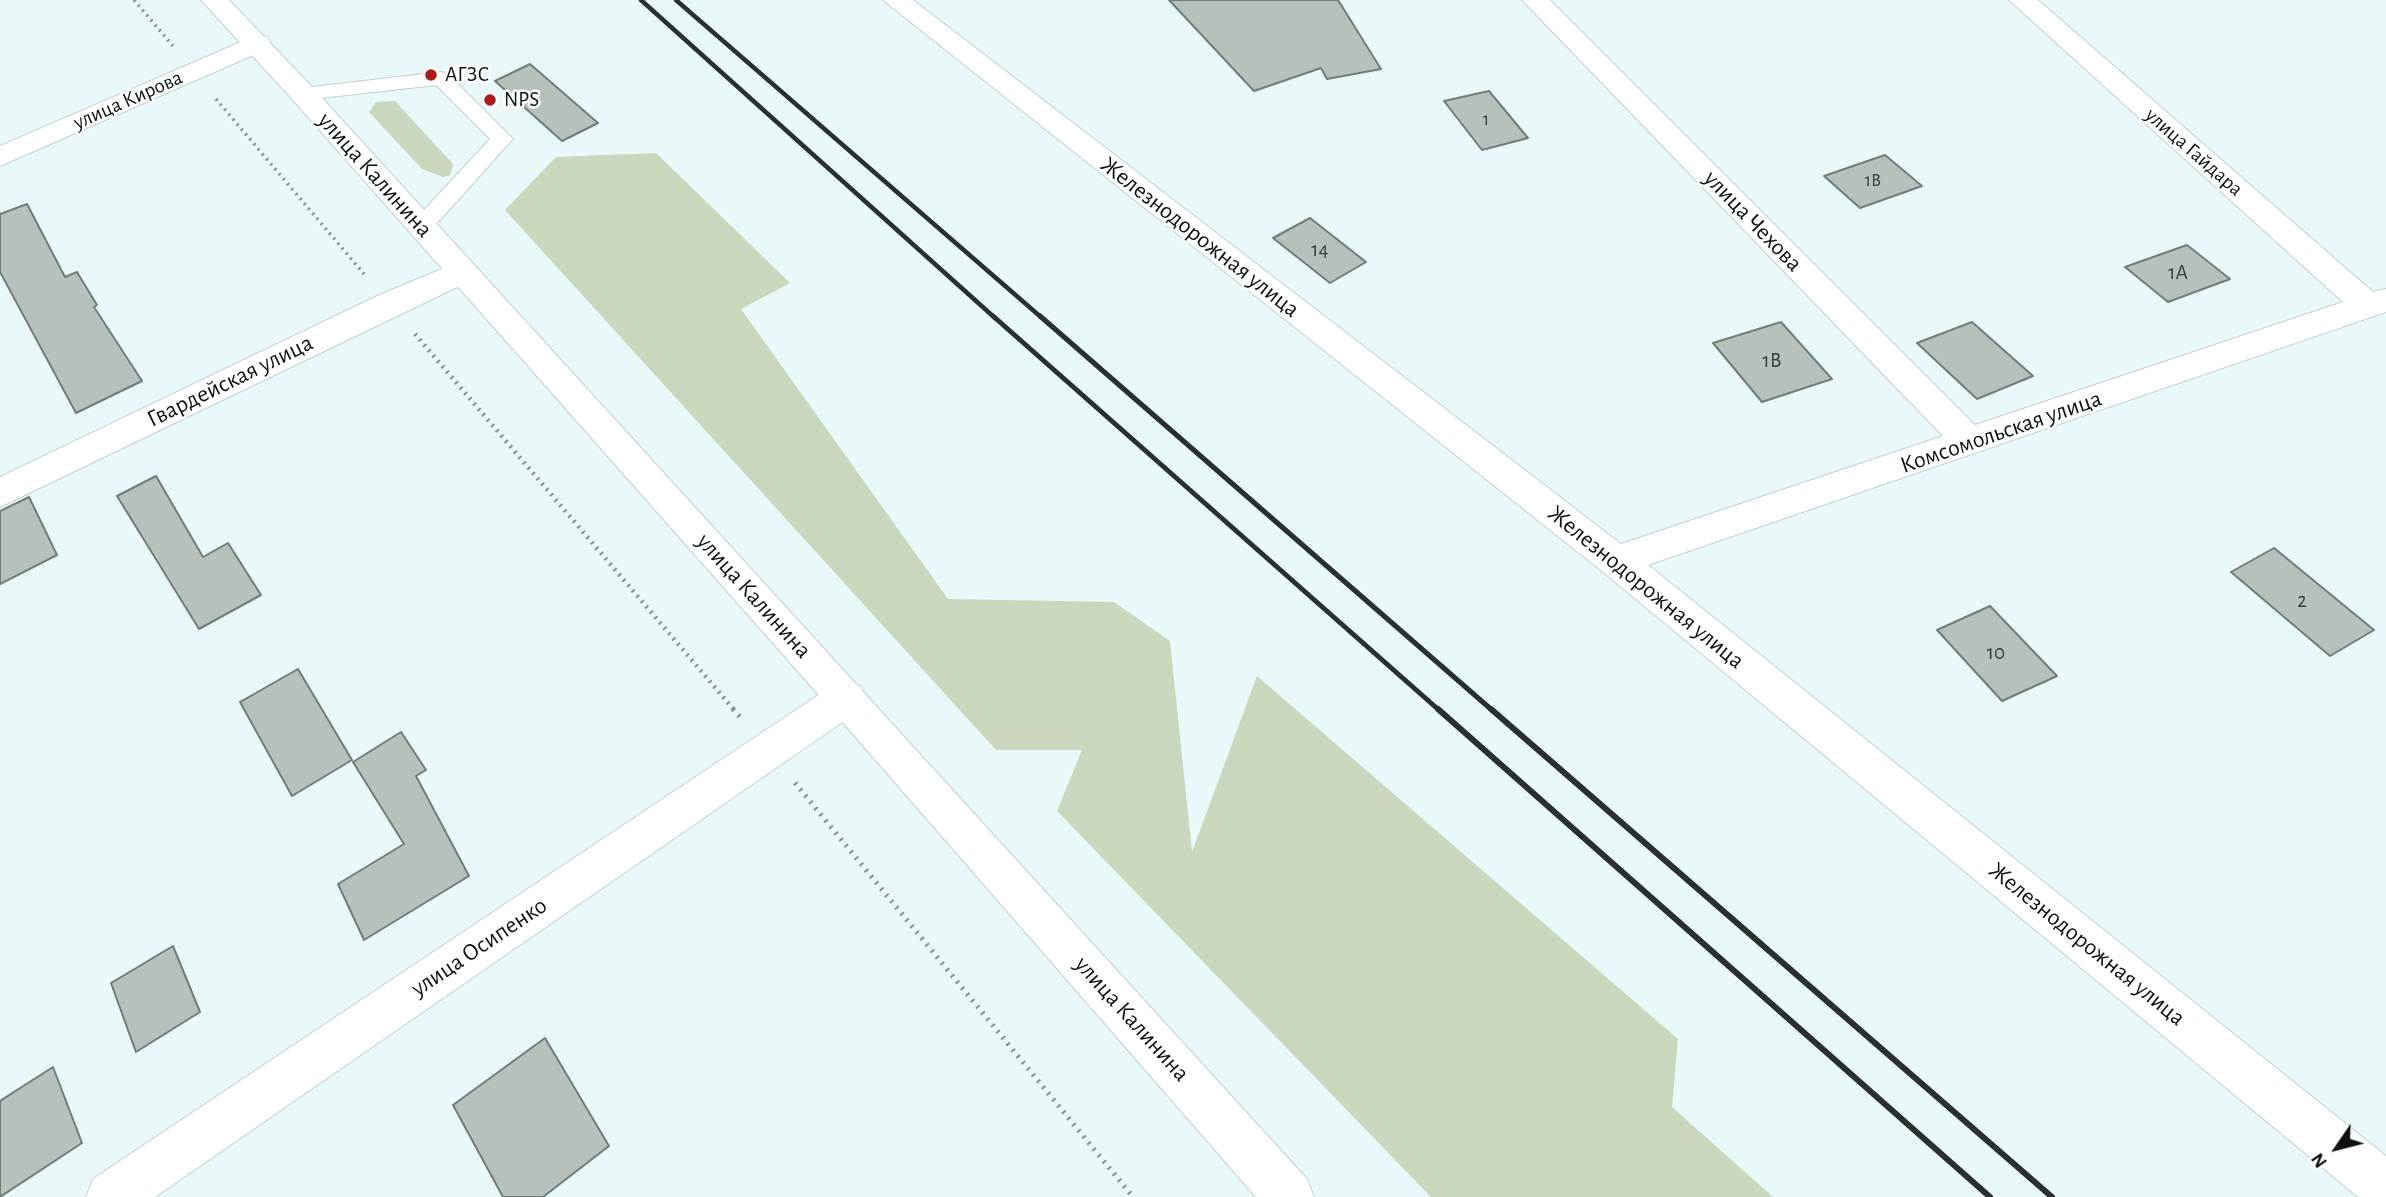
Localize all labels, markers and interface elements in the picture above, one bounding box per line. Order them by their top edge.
place label: АГЗС [445,62,489,88]
street label: улица Кирова [70,65,186,135]
marker: АГЗС [423,67,439,83]
place label: NPS [504,87,539,113]
marker: NPS [482,92,498,108]
street label: улица Гайдара [2140,103,2248,201]
street label: улица Калинина [311,107,439,243]
house number: 1 [1483,109,1489,131]
street label: Железнодорожная улица [1095,150,1305,324]
street label: улица Чехова [1698,164,1808,278]
house number: 1В [1865,170,1881,192]
house number: 14 [1311,237,1329,263]
house number: 1А [2168,260,2188,286]
street label: Гвардейская улица [142,328,318,434]
house number: 1В [1762,348,1782,374]
street label: Комсомольская улица [1897,384,2105,480]
street label: Железнодорожная улица [1542,499,1750,675]
street label: улица Калинина [690,528,818,664]
house number: 2 [2297,588,2307,614]
house number: 10 [1987,640,2005,666]
street label: Железнодорожная улица [1983,856,2191,1032]
street label: улица Осипенко [406,891,552,1003]
street label: улица Калинина [1068,951,1196,1087]
north arrow [2302,1113,2372,1183]
text: N [2308,1149,2331,1171]

